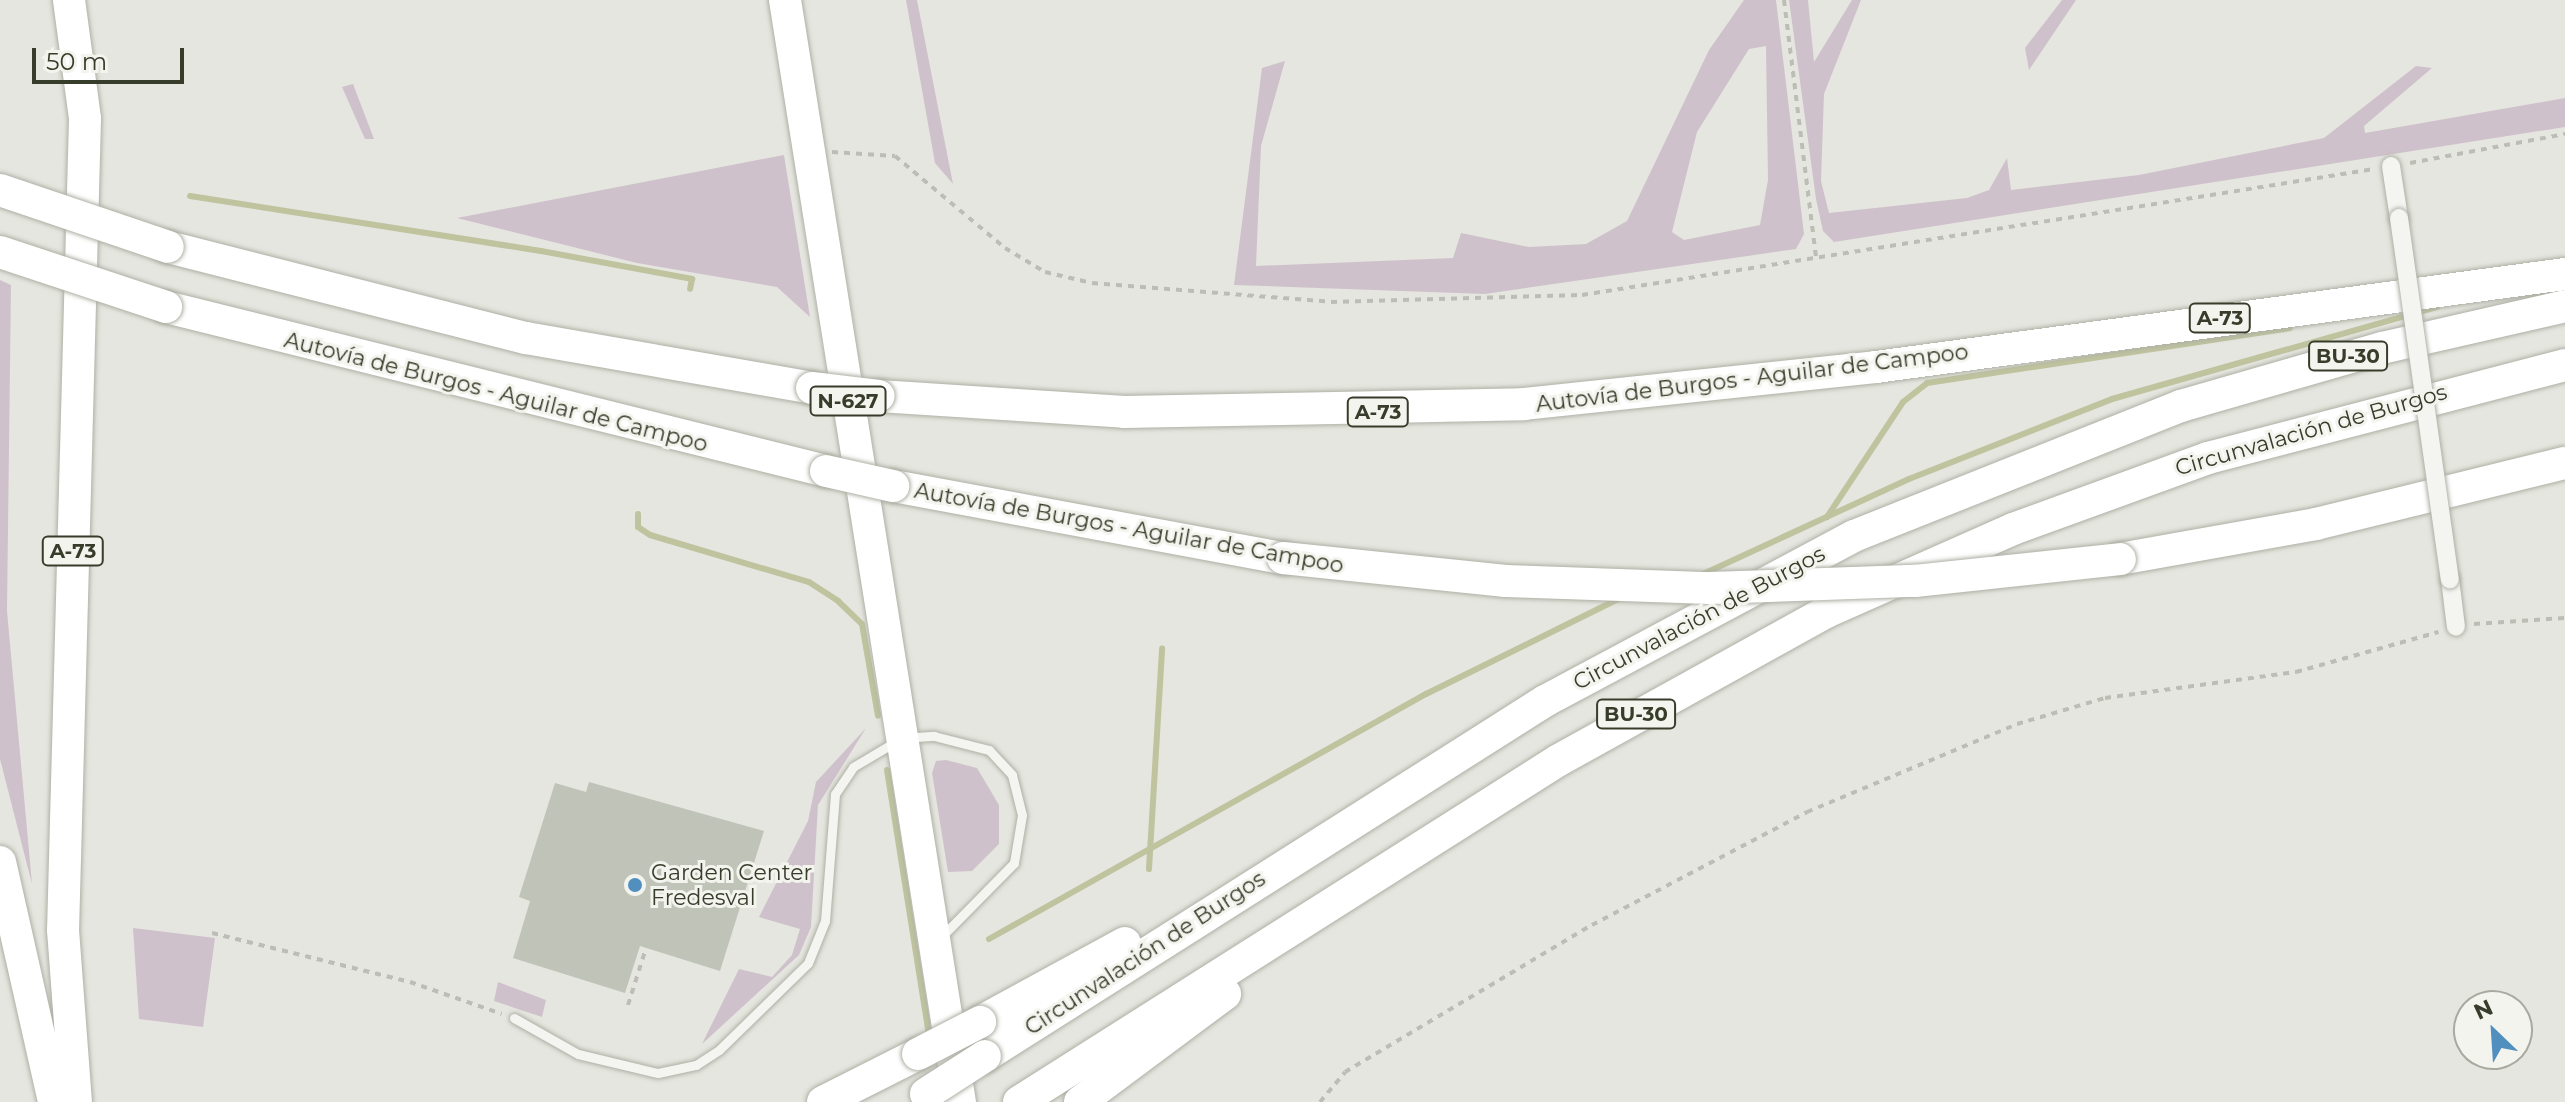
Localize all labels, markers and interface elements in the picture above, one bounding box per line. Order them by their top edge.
scale bar [36,32,188,82]
text: 50 m [46,47,107,76]
road number: A-73 [2188,302,2252,334]
street label: Autovía de Burgos - Aguilar de Campoo [282,327,710,457]
street label: Autovía de Burgos - Aguilar de Campoo [1534,338,1970,418]
road number: BU-30 [2308,340,2388,372]
street label: Circunvalación de Burgos [2172,379,2450,481]
road number: N-627 [808,385,888,417]
road number: A-73 [1346,396,1410,428]
street label: Autovía de Burgos - Aguilar de Campoo [912,477,1346,579]
road number: A-73 [41,535,105,567]
street label: Circunvalación de Burgos [1569,540,1829,696]
road number: BU-30 [1596,698,1676,730]
place label: Garden Center Fredesval [651,859,812,910]
street label: Circunvalación de Burgos [1020,865,1270,1041]
marker: Garden Center Fredesval [626,876,644,894]
north arrow [2453,990,2533,1070]
text: N [2470,994,2497,1026]

